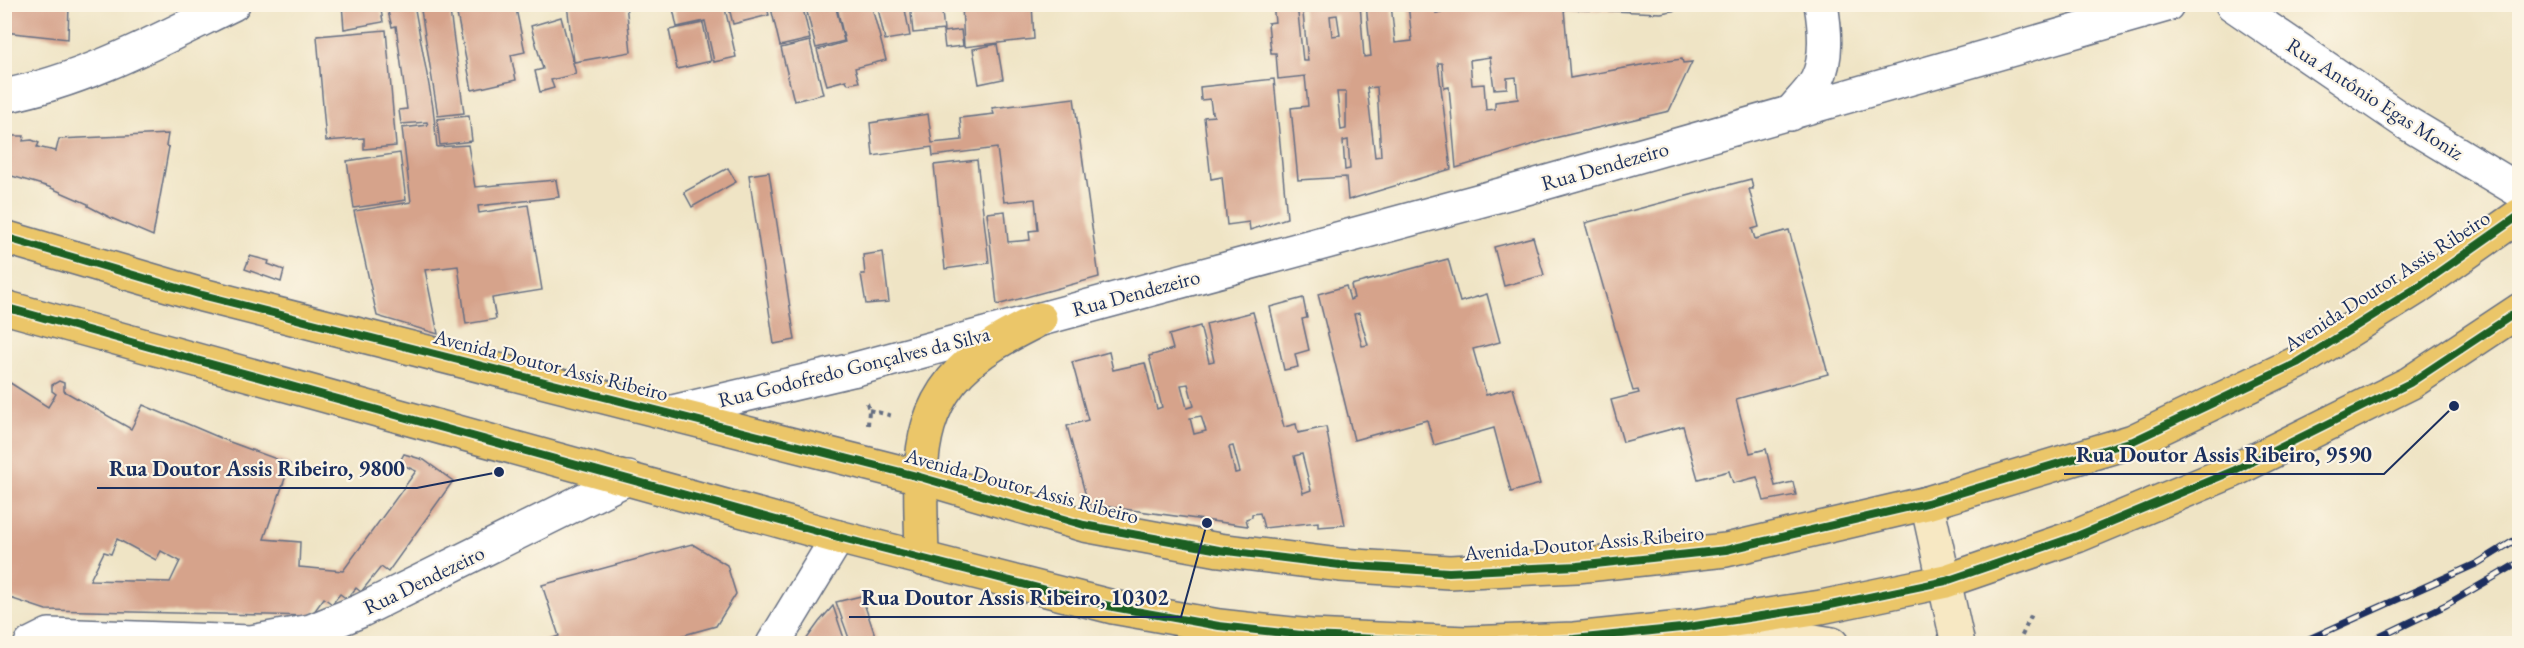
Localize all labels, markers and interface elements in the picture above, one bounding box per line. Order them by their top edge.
street label: Rua Antônio Egas Moniz [2282,31,2469,166]
street label: Rua Dendezeiro [1538,134,1672,197]
street label: Avenida Doutor Assis Ribeiro [2278,204,2495,358]
street label: Rua Dendezeiro [1069,262,1203,323]
street label: Rua Godofredo Gonçalves da Silva [715,320,993,413]
street label: Avenida Doutor Assis Ribeiro [430,322,671,407]
callout: Rua Doutor Assis Ribeiro, 9590 [2064,434,2384,474]
text: Rua Doutor Assis Ribeiro, 9590 [2076,440,2372,469]
street label: Avenida Doutor Assis Ribeiro [901,441,1142,530]
callout: Rua Doutor Assis Ribeiro, 9800 [97,448,417,488]
text: Rua Doutor Assis Ribeiro, 9800 [109,454,405,483]
street label: Avenida Doutor Assis Ribeiro [1462,519,1705,567]
street label: Rua Dendezeiro [359,539,489,620]
callout: Rua Doutor Assis Ribeiro, 10302 [849,577,1181,617]
text: Rua Doutor Assis Ribeiro, 10302 [861,583,1169,612]

